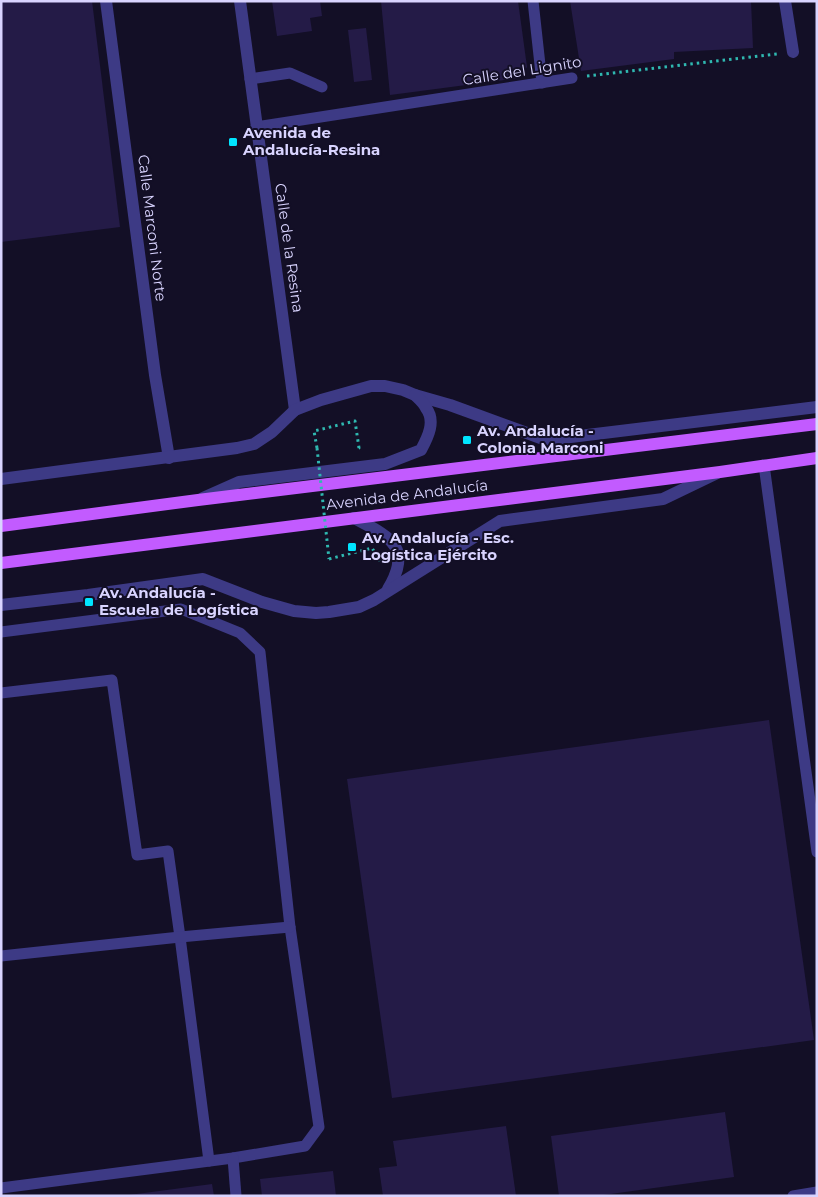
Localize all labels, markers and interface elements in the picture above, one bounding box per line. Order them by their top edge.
street label: Calle del Lignito [461,52,583,89]
place label: Avenida de Andalucía-Resina [242,123,380,159]
marker: Avenida de Andalucía-Resina [227,136,239,148]
street label: Calle Marconi Norte [134,153,171,303]
street label: Calle de la Resina [271,182,308,314]
place label: Av. Andalucía - Colonia Marconi [476,421,604,457]
marker: Av. Andalucía - Colonia Marconi [461,434,473,446]
street label: Avenida de Andalucía [325,475,489,514]
place label: Av. Andalucía - Esc. Logística Ejército [361,528,514,564]
marker: Av. Andalucía - Esc. Logística Ejército [346,541,358,553]
place label: Av. Andalucía - Escuela de Logística [98,583,259,619]
marker: Av. Andalucía - Escuela de Logística [83,596,95,608]

